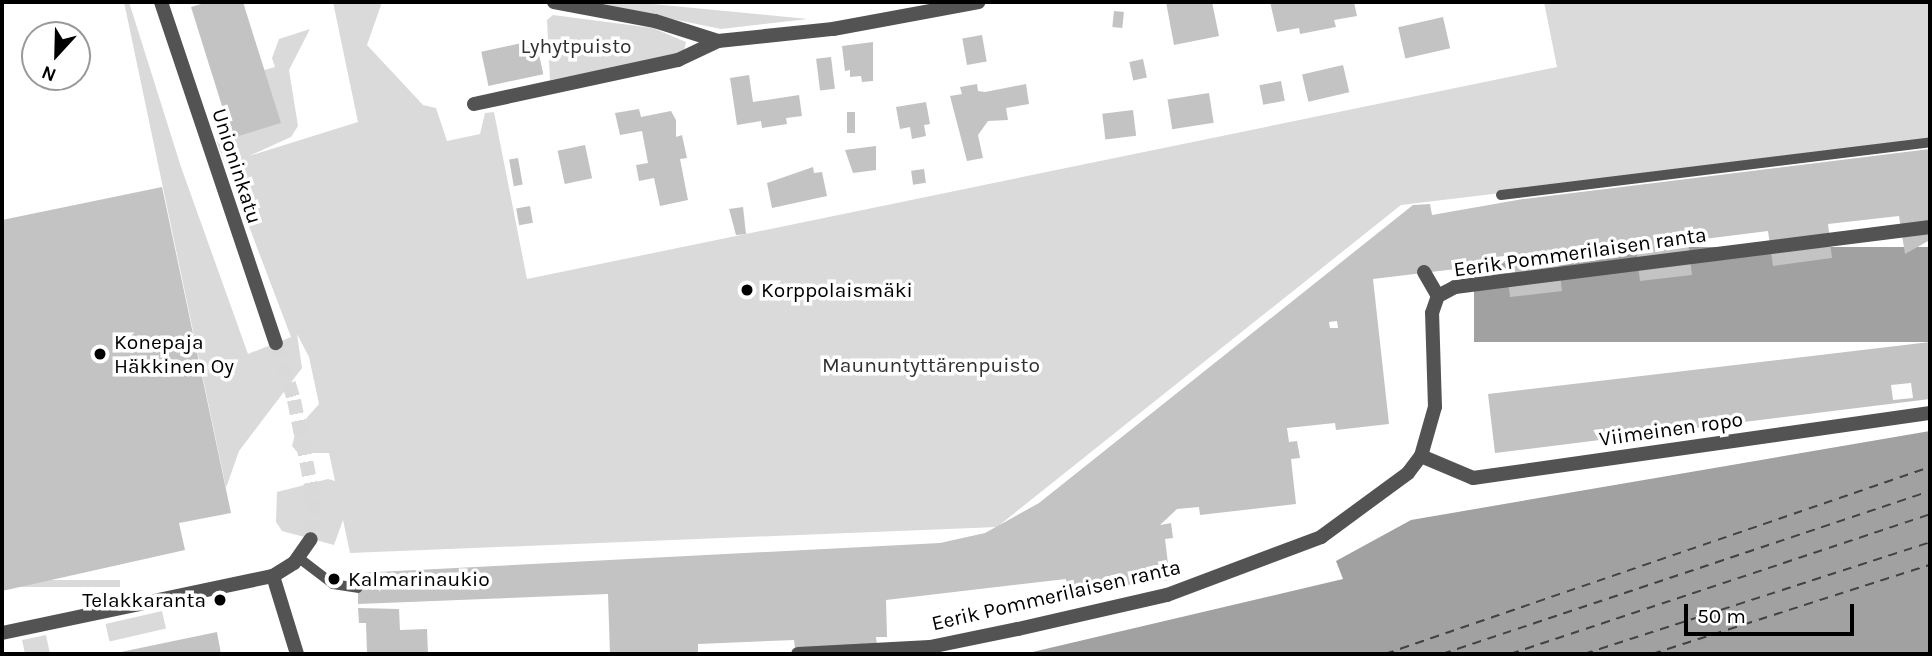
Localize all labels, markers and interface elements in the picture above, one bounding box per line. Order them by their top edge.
north arrow [21,21,91,91]
park label: Lyhytpuisto [520,33,632,59]
text: N [38,61,59,86]
street label: Unioninkatu [207,105,267,227]
street label: Eerik Pommerilaisen ranta [1452,222,1708,282]
place label: Korppolaismäki [761,277,913,303]
marker: Korppolaismäki [739,282,755,298]
place label: Konepaja Häkkinen Oy [114,329,234,379]
marker: Konepaja Häkkinen Oy [92,346,108,362]
park label: Maununtyttärenpuisto [822,352,1040,378]
street label: Viimeinen ropo [1597,406,1745,452]
street label: Eerik Pommerilaisen ranta [929,554,1183,636]
place label: Kalmarinaukio [348,566,490,592]
marker: Kalmarinaukio [326,571,342,587]
place label: Telakkaranta [82,587,206,613]
scale bar [1687,590,1857,634]
marker: Telakkaranta [212,592,228,608]
text: 50 m [1697,604,1746,628]

